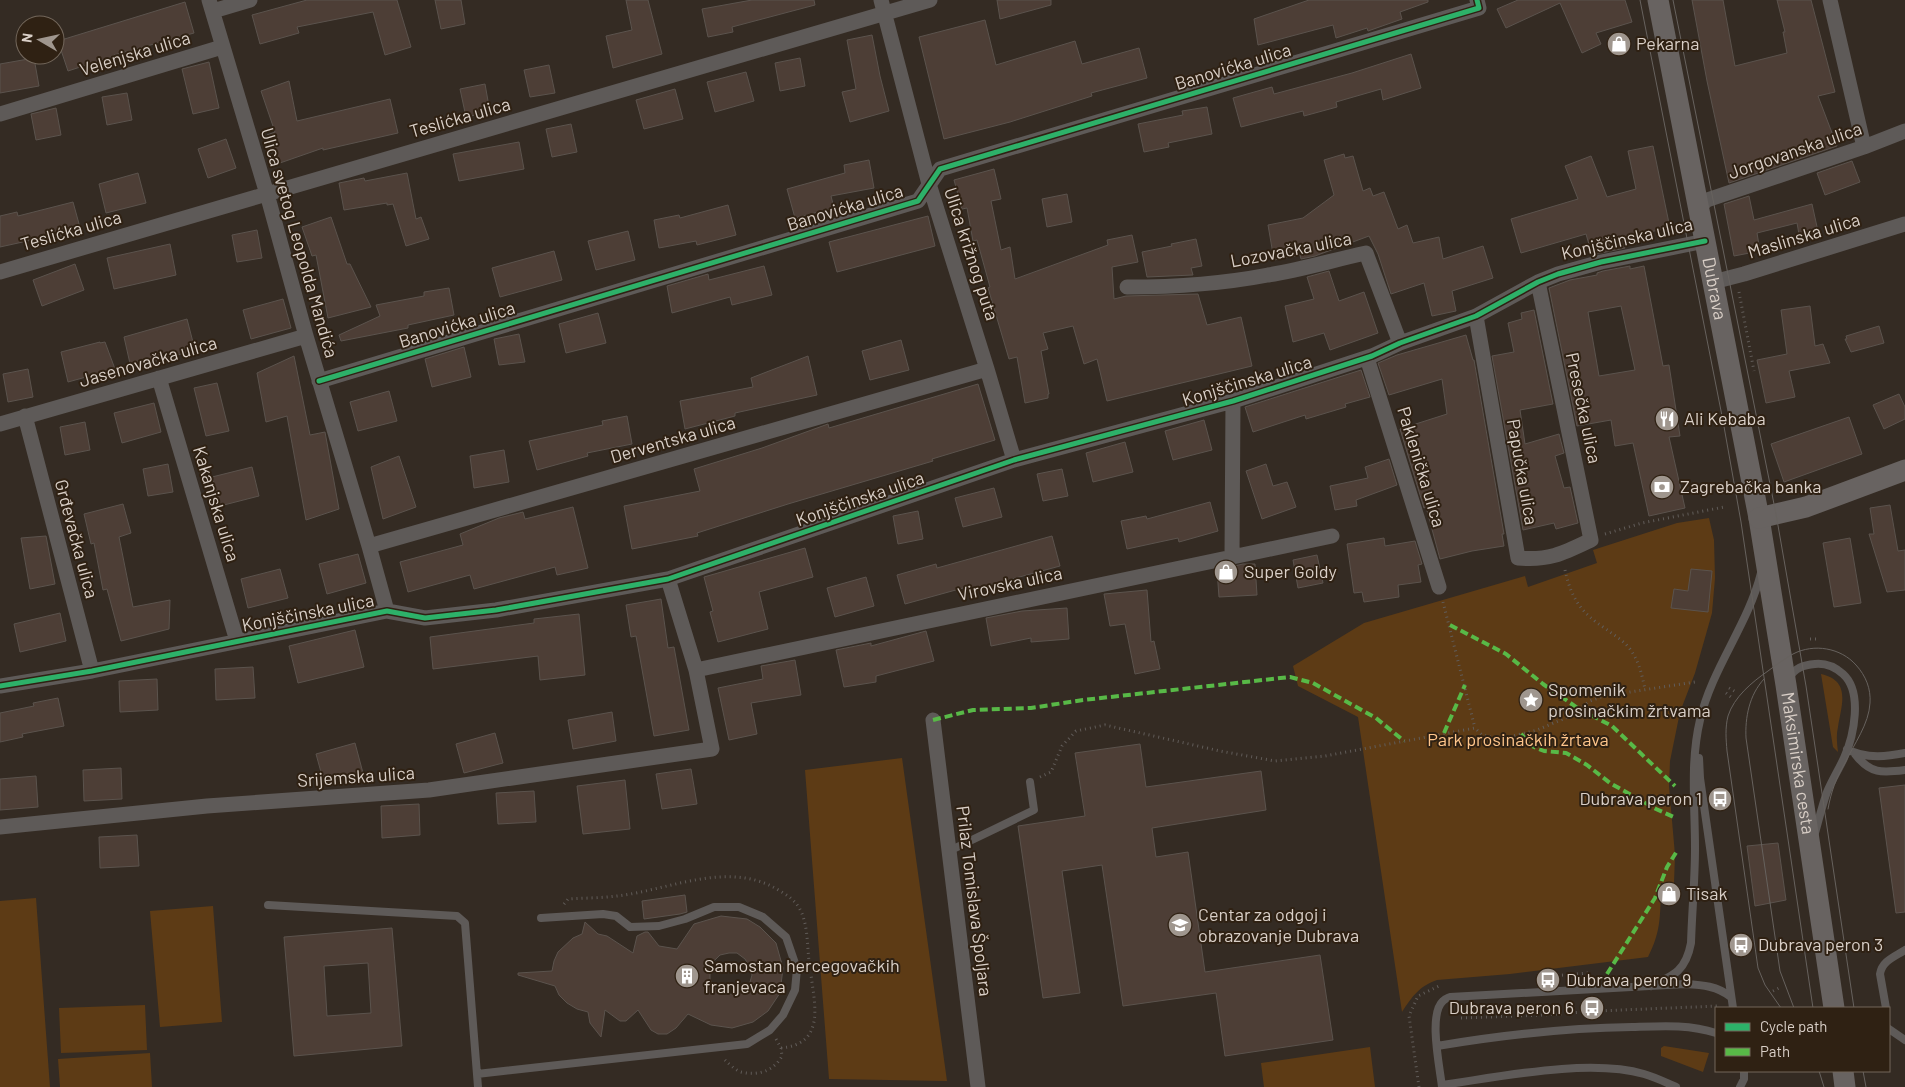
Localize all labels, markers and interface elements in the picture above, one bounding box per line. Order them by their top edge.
north arrow [15,15,65,65]
street label: Velenjska ulica [77,26,193,80]
shop icon: Pekarna [1606,31,1632,57]
text: N [18,32,36,44]
place label: Pekarna [1636,32,1699,54]
street label: Banovićka ulica [1172,38,1294,94]
street label: Teslićka ulica [407,92,513,142]
street label: Jorgovanska ulica [1725,117,1865,183]
street label: Ulica svetog Leopolda Mandića [257,125,343,360]
street label: Banovićka ulica [784,179,906,235]
street label: Ulica križnog puta [940,184,1004,323]
street label: Teslićka ulica [18,205,124,255]
street label: Maslinska ulica [1745,208,1863,263]
street label: Konjščinska ulica [1559,212,1695,264]
street label: Lozovačka ulica [1228,226,1353,272]
street label: Dubrava [1698,255,1732,322]
street label: Banovićka ulica [396,296,518,352]
street label: Jasenovačka ulica [76,331,219,391]
street label: Konjščinska ulica [1179,350,1314,410]
street label: Presečka ulica [1561,350,1606,465]
street label: Paklenička ulica [1393,404,1451,530]
restaurant icon: Ali Kebaba [1654,406,1680,432]
place label: Ali Kebaba [1684,407,1766,429]
street label: Derventska ulica [608,411,738,467]
street label: Papučka ulica [1503,417,1543,527]
street label: Kakanjska ulica [189,443,245,564]
street label: Konjščinska ulica [793,466,927,530]
bank icon: Zagrebačka banka [1649,474,1675,500]
place label: Zagrebačka banka [1680,475,1822,497]
street label: Grđevačka ulica [51,477,103,601]
shop icon: Super Goldy [1213,559,1239,585]
place label: Super Goldy [1244,560,1337,582]
street label: Virovska ulica [955,561,1064,605]
street label: Konjščinska ulica [240,588,376,636]
place label: Spomenik prosinačkim žrtvama [1548,678,1711,721]
place icon: Spomenik prosinačkim žrtvama [1518,687,1544,713]
street label: Maksimirska cesta [1777,690,1820,836]
park label: Park prosinačkih žrtava [1427,728,1609,750]
street label: Srijemska ulica [296,761,415,791]
bus stop icon: Dubrava peron 1 [1707,786,1733,812]
place label: Dubrava peron 1 [1580,787,1702,809]
street label: Prilaz Tomislava Špoljara [952,804,998,997]
shop icon: Tisak [1656,881,1682,907]
place label: Tisak [1686,882,1727,904]
place label: Centar za odgoj i obrazovanje Dubrava [1198,903,1359,946]
school or university icon: Centar za odgoj i obrazovanje Dubrava [1167,912,1193,938]
bus stop icon: Dubrava peron 3 [1728,932,1754,958]
place label: Dubrava peron 3 [1758,933,1883,955]
place label: Samostan hercegovačkih franjevaca [704,954,900,997]
building icon: Samostan hercegovačkih franjevaca [674,963,700,989]
bus stop icon: Dubrava peron 9 [1535,967,1561,993]
place label: Dubrava peron 9 [1566,968,1691,990]
bus stop icon: Dubrava peron 6 [1579,995,1605,1021]
place label: Dubrava peron 6 [1449,996,1574,1018]
legend [1715,1007,1890,1072]
text: Cycle path [1760,1017,1827,1035]
text: Path [1760,1042,1790,1060]

